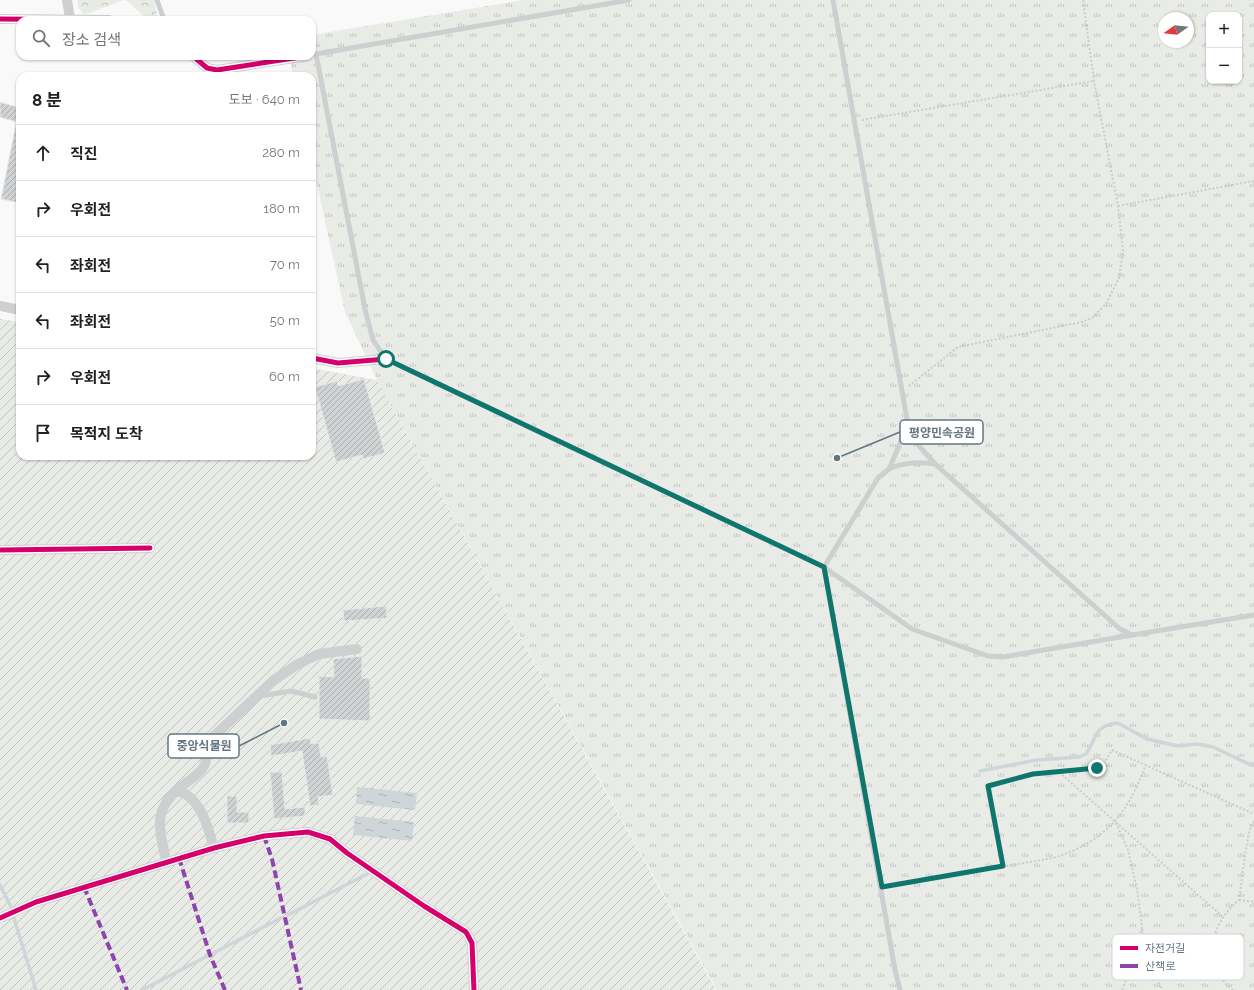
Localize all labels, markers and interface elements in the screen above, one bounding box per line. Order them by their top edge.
north arrow [1158,12,1194,48]
map controls [1206,12,1242,84]
button: + [1206,12,1242,48]
search box [16,16,316,60]
icon: search [30,27,52,49]
text: 장소 검색 [62,31,121,49]
button: − [1206,48,1242,84]
text: 8 분 [32,90,62,110]
text: 도보 · 640 m [229,92,300,107]
icon: ahead [32,142,54,164]
text: 직진 [70,145,98,163]
text: 280 m [262,145,300,160]
icon: right [32,198,54,220]
text: 우회전 [70,201,111,219]
text: 180 m [264,201,300,216]
icon: left [32,254,54,276]
text: 좌회전 [70,257,111,275]
text: 70 m [270,257,300,272]
icon: left [32,310,54,332]
text: 좌회전 [70,313,111,331]
text: 50 m [270,313,300,328]
route start [377,350,395,368]
icon: right [32,366,54,388]
text: 우회전 [70,369,111,387]
text: 60 m [269,369,300,384]
callout: 평양민속공원 [900,420,983,444]
icon: arrive [32,422,54,444]
text: 목적지 도착 [70,425,143,443]
text: 평양민속공원 [909,426,975,440]
callout: 중앙식물원 [168,734,239,758]
text: 중앙식물원 [176,739,232,753]
route end [1088,759,1106,777]
legend [1112,934,1244,980]
text: 자전거길 [1145,942,1185,955]
text: 산책로 [1145,960,1175,973]

